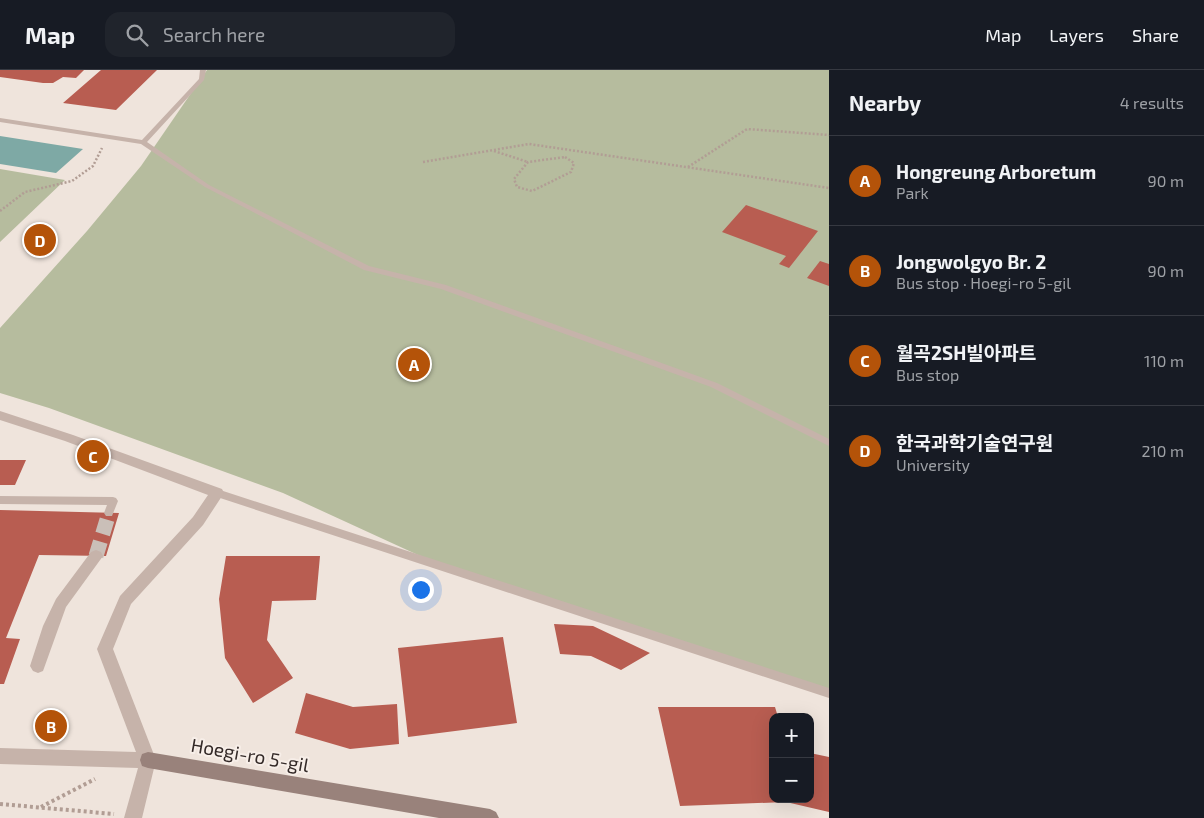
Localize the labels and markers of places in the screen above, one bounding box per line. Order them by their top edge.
pin: D [24,221,56,259]
pin: A [398,345,430,383]
pin: C [77,437,109,475]
pin: B [35,707,67,745]

